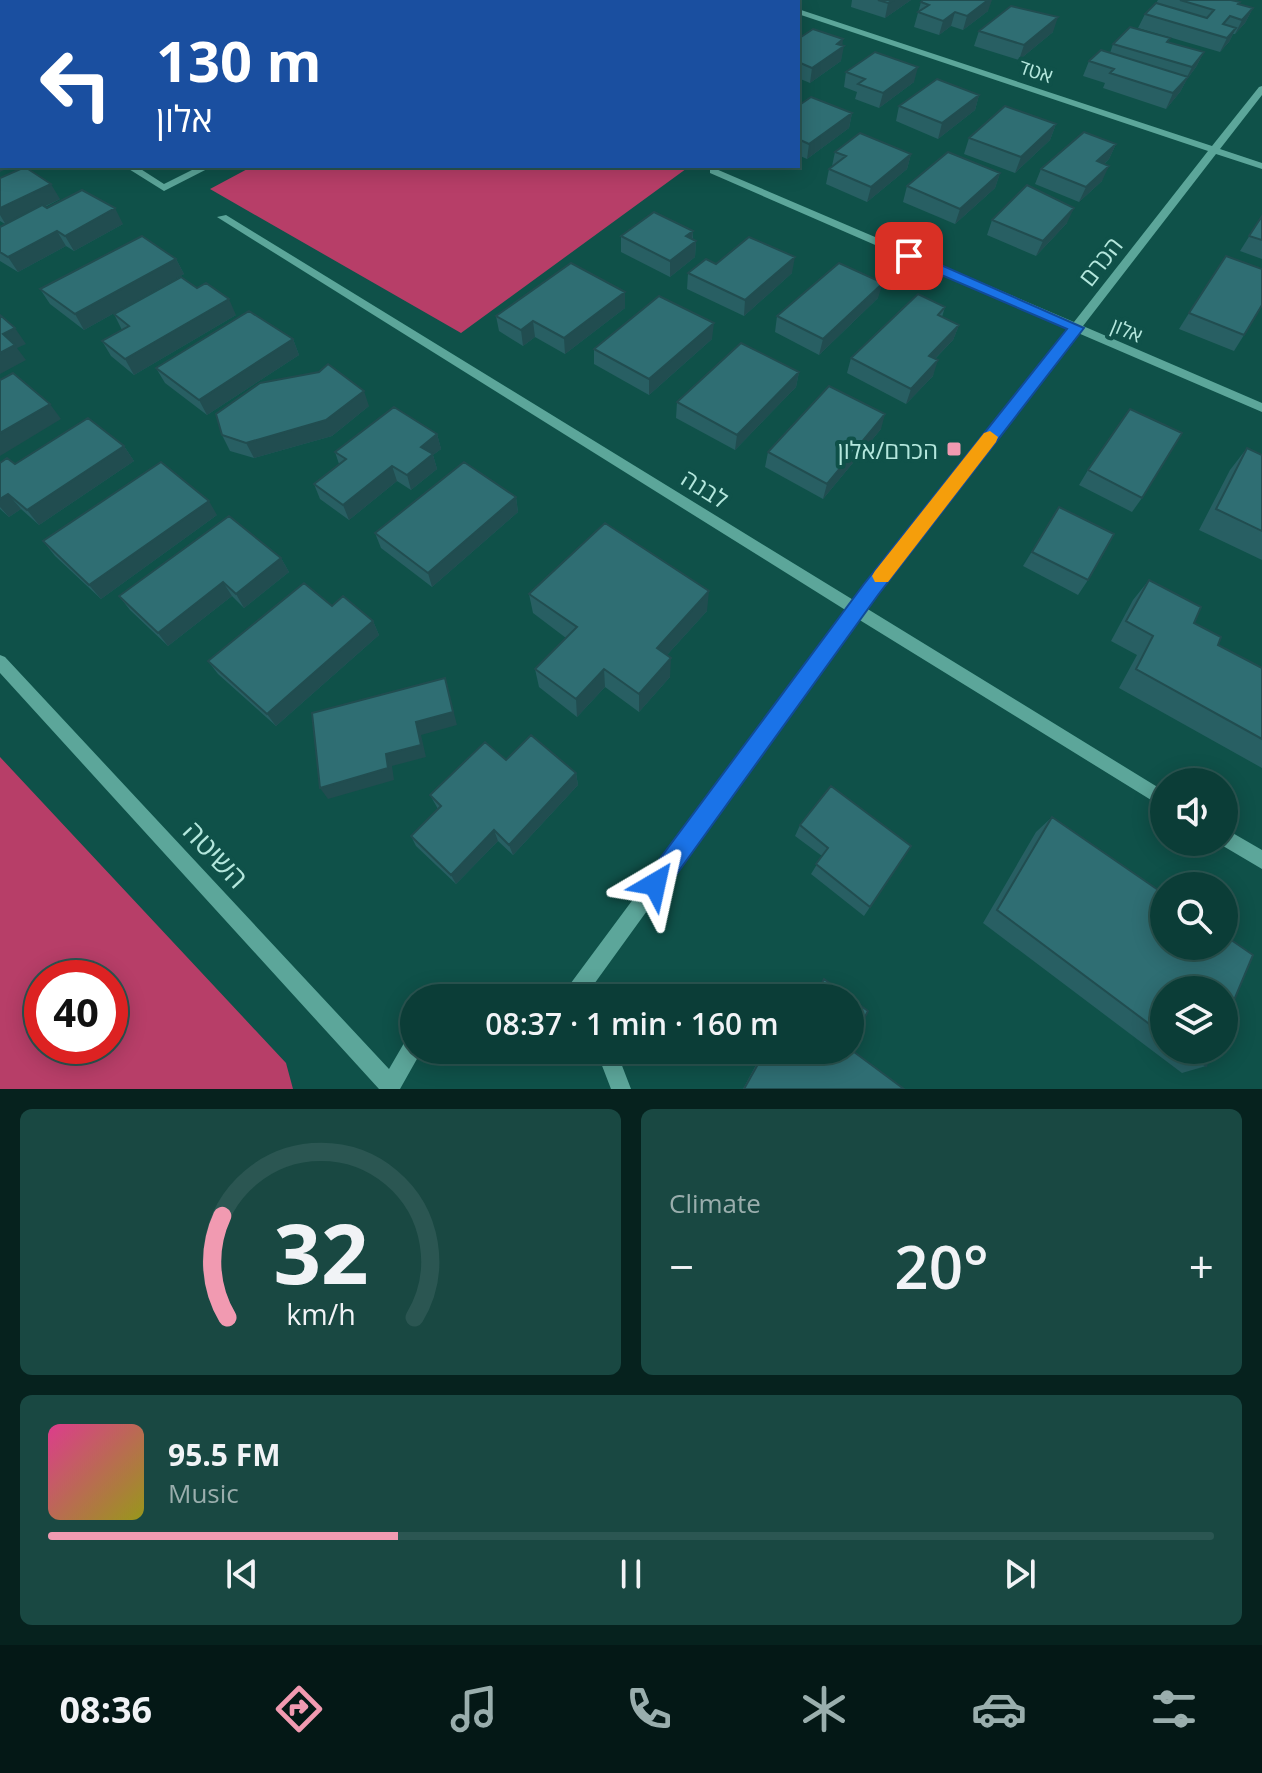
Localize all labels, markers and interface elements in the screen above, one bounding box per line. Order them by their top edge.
text: 130 m [156,22,322,98]
icon: left [24,32,128,136]
street label: אטד [1015,53,1057,89]
text: אלון [156,94,213,143]
pin [875,222,943,290]
street label: הכרם [1070,230,1130,292]
icon: arrive [887,234,931,278]
street label: אלון [1107,311,1147,349]
place label: הכרם/אלון [838,433,938,466]
marker: הכרם/אלון [945,440,963,458]
street label: לבנה [675,461,735,515]
map controls [1150,768,1238,1064]
button: sound [1150,768,1238,856]
street label: השיטה [175,812,257,896]
position arrow [613,842,697,926]
button: search [1150,872,1238,960]
speed limit sign: 40 [24,960,128,1064]
button: layers [1150,976,1238,1064]
text: 08:37 · 1 min · 160 m [485,1003,779,1044]
text: Climate [669,1185,761,1221]
text: 32 [273,1195,368,1308]
text: 20° [894,1225,989,1307]
text: − [669,1236,694,1296]
text: + [1189,1236,1214,1296]
text: km/h [286,1294,355,1333]
text: 95.5 FM [168,1434,281,1475]
text: Music [168,1475,239,1511]
icon: previous [220,1552,264,1596]
icon: pause [609,1552,653,1596]
icon: next [998,1552,1042,1596]
icon: directions [271,1681,327,1737]
icon: music [446,1681,502,1737]
icon: phone [621,1681,677,1737]
icon: climate [796,1681,852,1737]
icon: car [971,1681,1027,1737]
icon: filters [1146,1681,1202,1737]
text: 08:36 [60,1685,152,1734]

